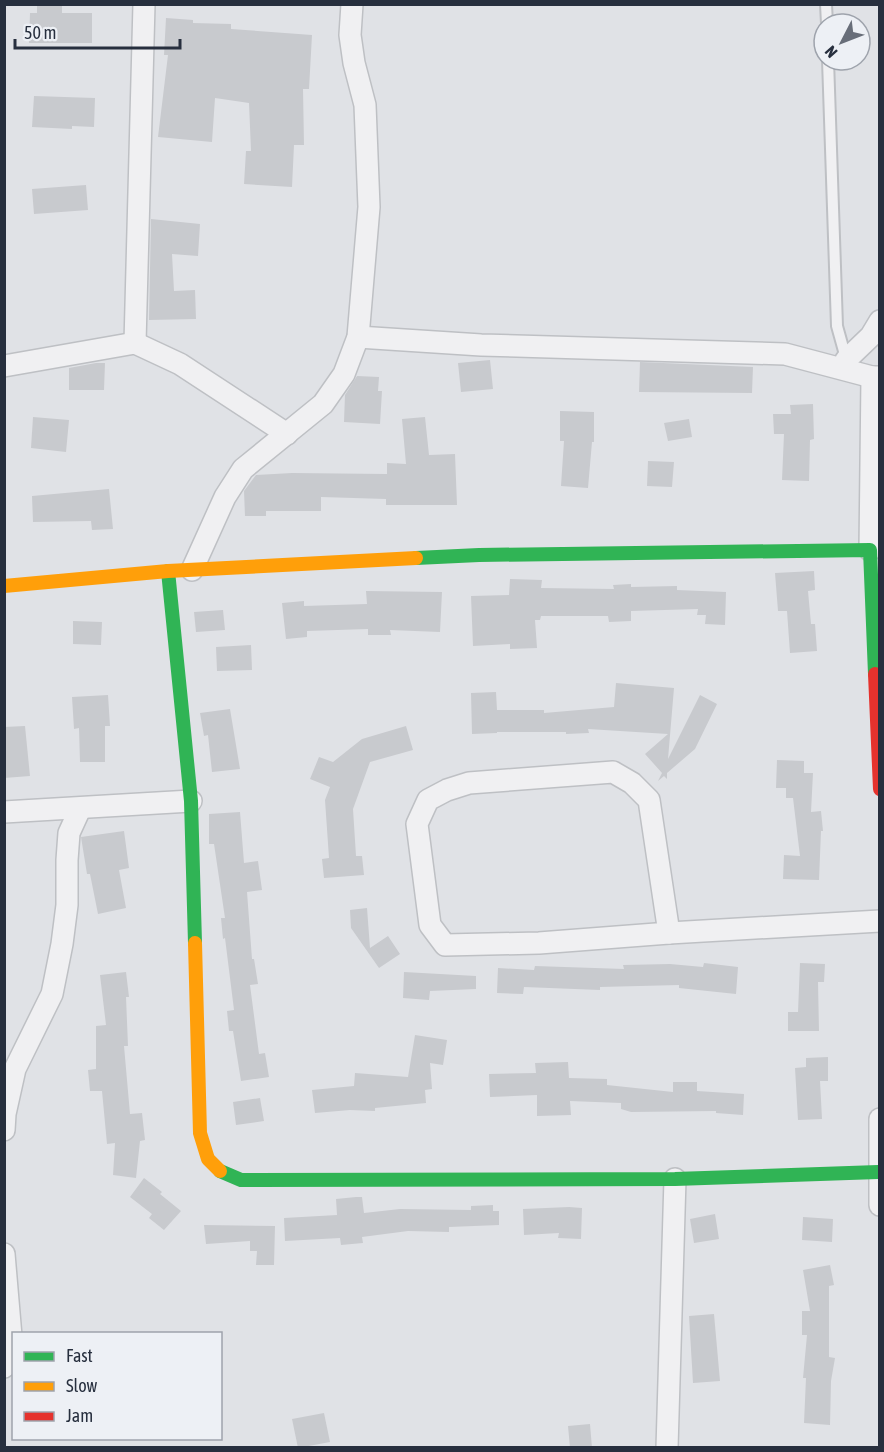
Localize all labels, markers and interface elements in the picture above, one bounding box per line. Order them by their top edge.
scale bar [15,12,180,50]
north arrow [812,12,872,72]
text: 50 m [24,22,56,43]
text: N [821,43,841,62]
legend [12,1332,222,1440]
text: Fast [66,1345,93,1366]
text: Slow [66,1375,97,1396]
text: Jam [66,1405,93,1426]

